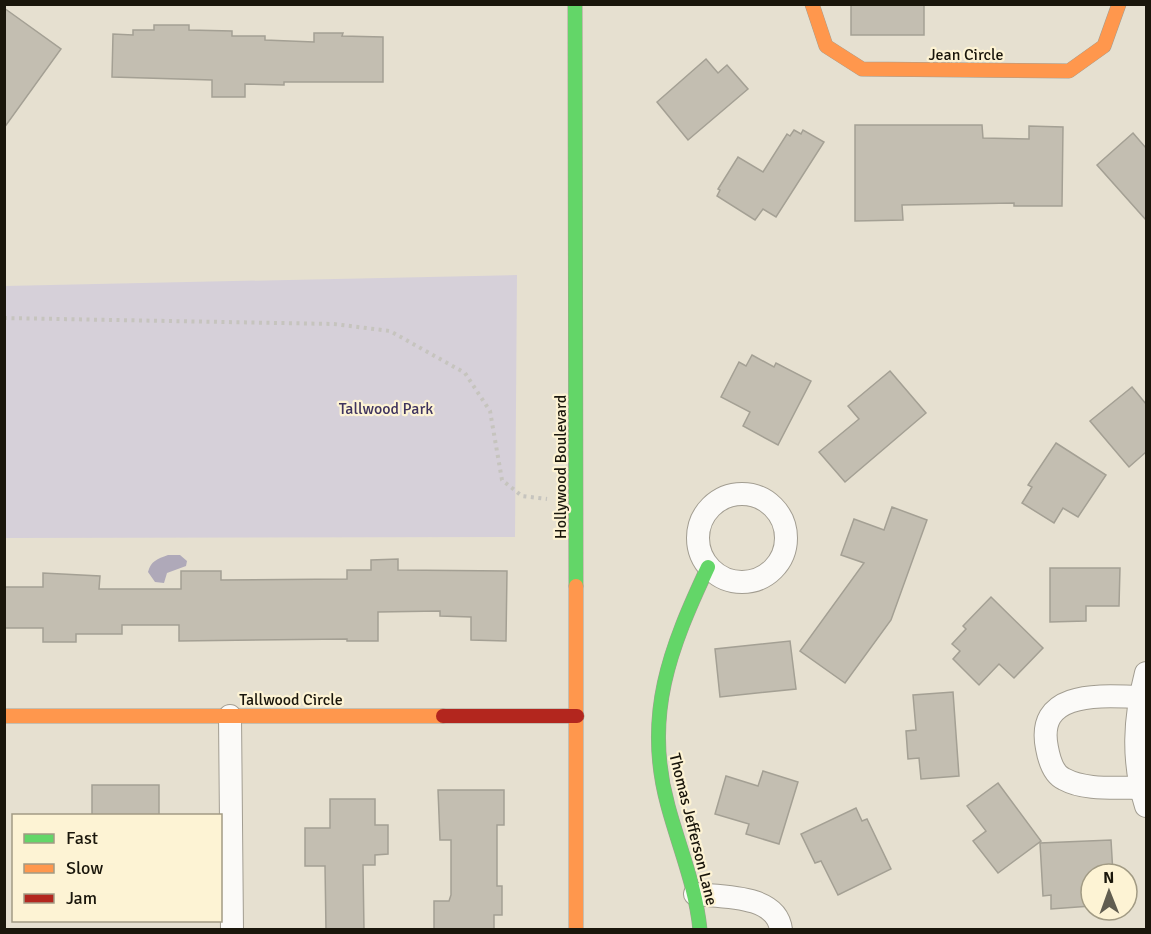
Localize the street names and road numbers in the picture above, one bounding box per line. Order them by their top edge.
street label: Jean Circle [928,45,1004,65]
street label: Hollywood Boulevard [551,395,571,539]
street label: Tallwood Circle [239,690,343,710]
street label: Thomas Jefferson Lane [664,751,722,907]

